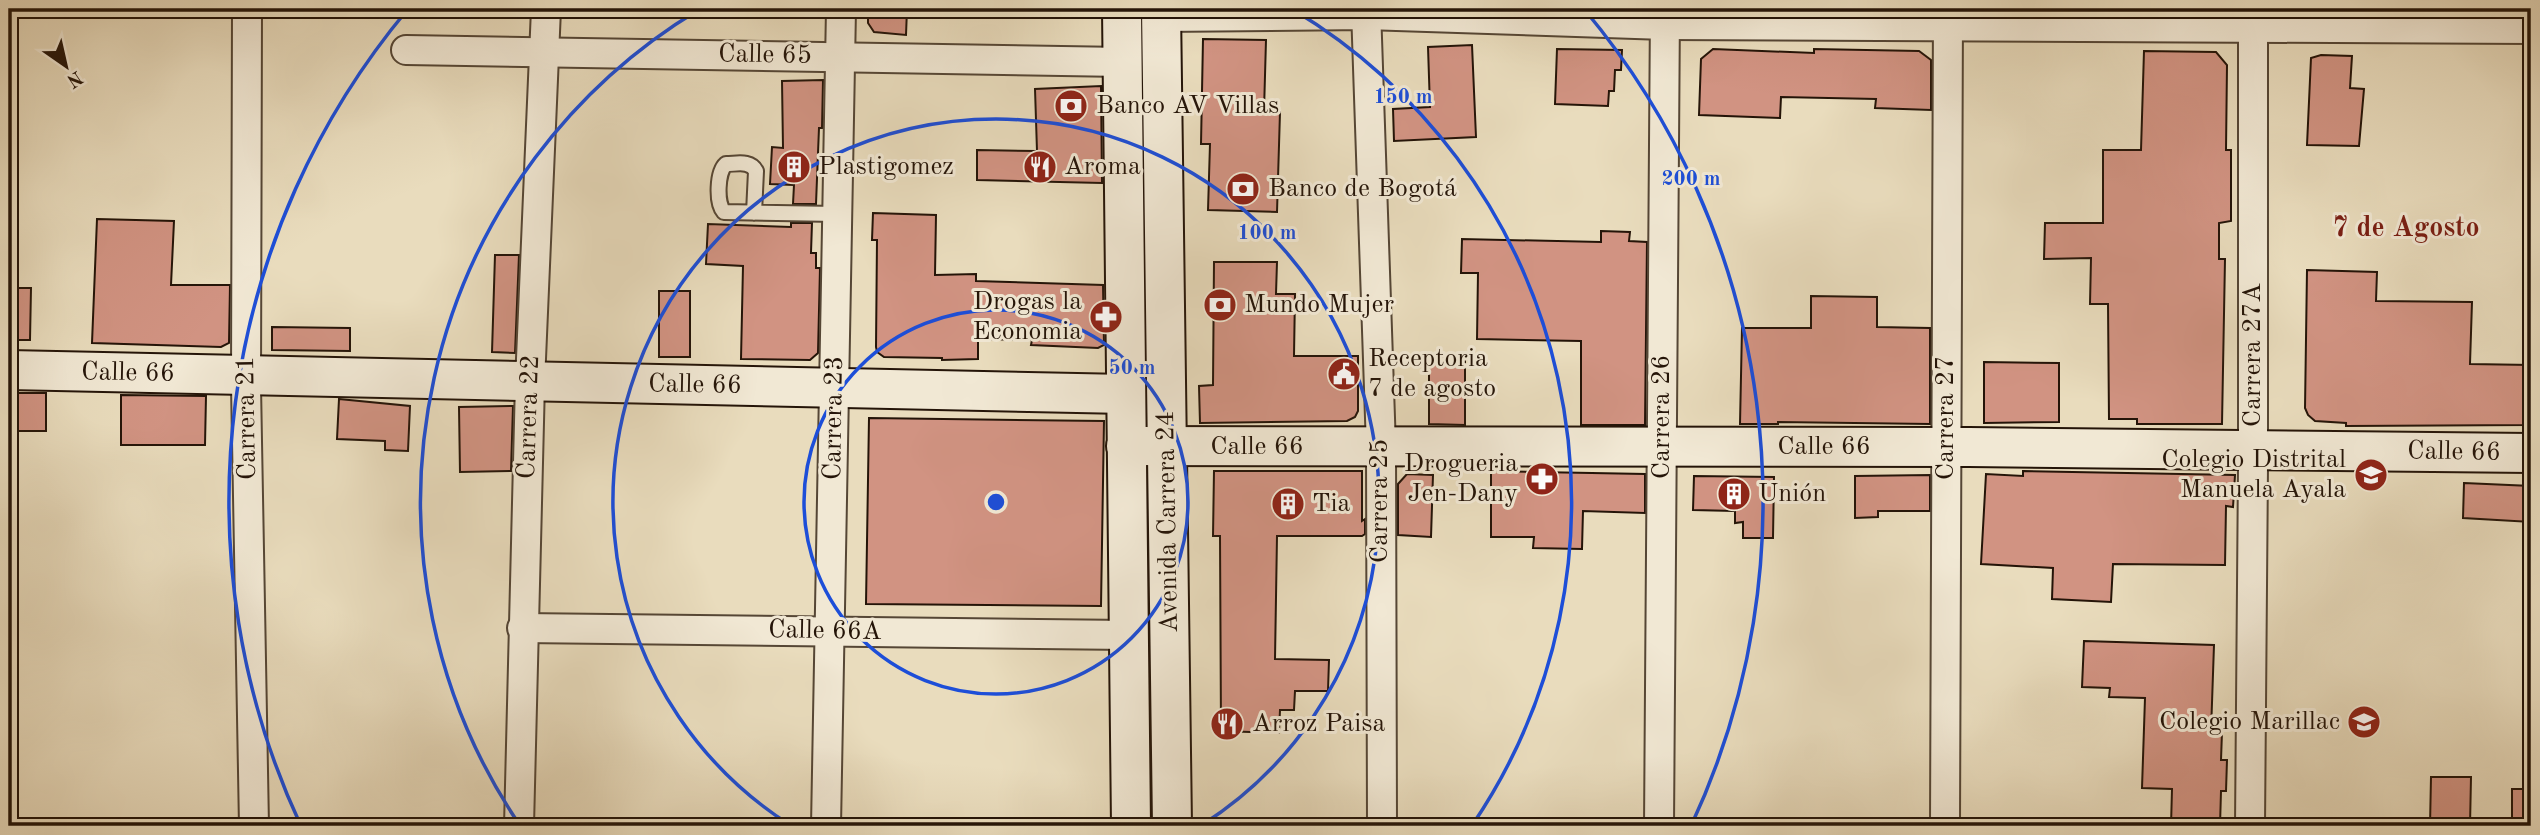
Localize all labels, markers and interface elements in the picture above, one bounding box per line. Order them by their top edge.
north arrow [32,32,102,102]
street label: Calle 65 [718,41,812,69]
text: N [62,66,85,90]
bank icon: Banco AV Villas [1052,87,1090,125]
text: 150 m [1373,87,1433,108]
place label: Banco AV Villas [1096,93,1279,119]
building icon: Plastigomez [775,148,813,186]
restaurant icon: Aroma [1021,148,1059,186]
place label: Plastigomez [818,154,954,180]
place label: Aroma [1064,154,1141,180]
text: 200 m [1661,169,1721,190]
bank icon: Banco de Bogotá [1224,170,1262,208]
place label: Banco de Bogotá [1268,176,1457,202]
district label: 7 de Agosto [2332,215,2480,243]
text: 100 m [1237,223,1297,244]
street label: Carrera 27A [2240,283,2266,427]
bank icon: Mundo Mujer [1201,286,1239,324]
place label: Drogas la Economia [972,289,1082,345]
place label: Mundo Mujer [1244,292,1394,318]
pharmacy icon: Drogas la Economia [1087,298,1125,336]
place label: Receptoria 7 de agosto [1368,346,1496,402]
street label: Carrera 22 [514,354,544,480]
public building icon: Receptoria 7 de agosto [1325,355,1363,393]
street label: Carrera 26 [1649,355,1675,479]
street label: Carrera 21 [233,356,261,480]
street label: Carrera 23 [820,356,848,480]
street label: Carrera 27 [1933,356,1959,480]
text: 50 m [1108,358,1156,379]
street label: Calle 66 [81,359,175,387]
street label: Calle 66 [648,371,742,399]
street label: Avenida Carrera 24 [1153,411,1183,633]
street label: Calle 66 [1210,434,1304,460]
street label: Calle 66 [1777,434,1871,460]
street label: Calle 66 [2407,438,2501,466]
street label: Carrera 25 [1367,439,1393,563]
place label: Colegio Distrital Manuela Ayala [2161,447,2346,503]
place label: Drogueria Jen-Dany [1404,451,1518,507]
school or university icon: Colegio Distrital Manuela Ayala [2352,456,2390,494]
pharmacy icon: Drogueria Jen-Dany [1523,460,1561,498]
building icon: Unión [1715,475,1753,513]
place label: Unión [1758,481,1826,507]
building icon: Tia [1269,485,1307,523]
centre of rings [984,490,1008,514]
place label: Tia [1312,491,1351,517]
street label: Calle 66A [768,617,882,645]
school or university icon: Colegio Marillac [2345,703,2383,741]
restaurant icon: Arroz Paisa [1208,705,1246,743]
place label: Colegio Marillac [2159,709,2340,735]
place label: Arroz Paisa [1252,711,1385,737]

